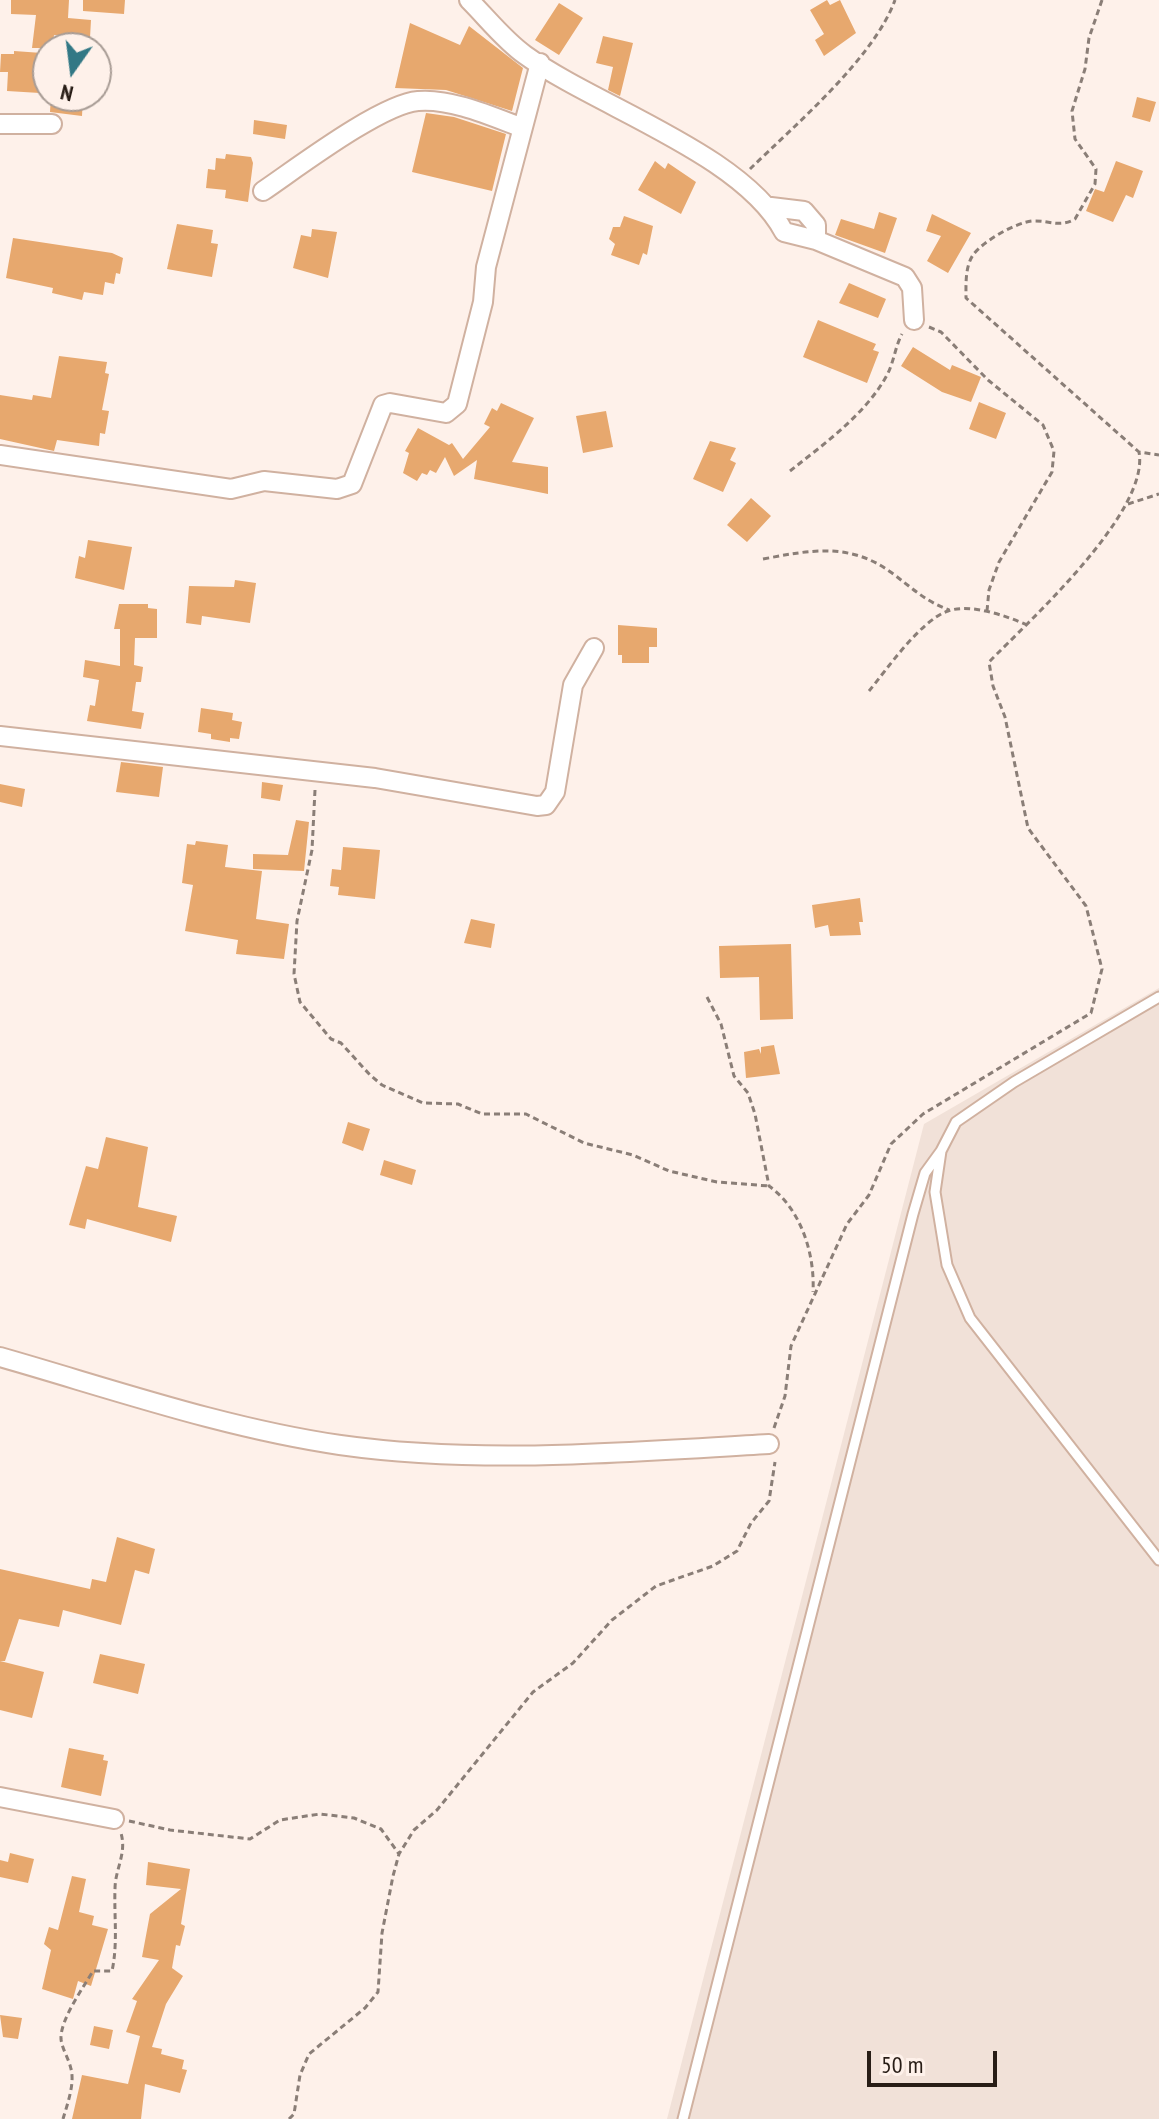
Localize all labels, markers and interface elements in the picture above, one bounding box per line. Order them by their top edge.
north arrow [32,32,112,112]
text: N [58,78,76,108]
scale bar [871,2035,1001,2085]
text: 50 m [881,2049,923,2080]

